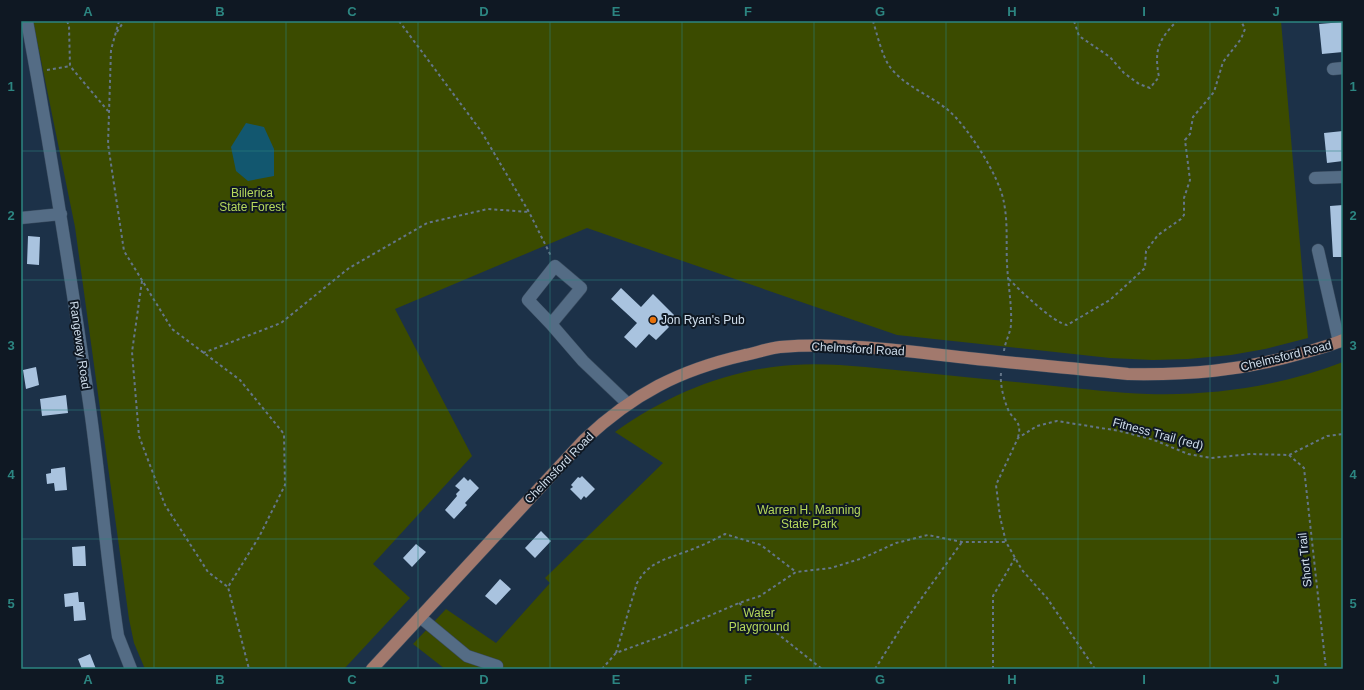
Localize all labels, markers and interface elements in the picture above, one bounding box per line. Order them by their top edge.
text: A [83,4,93,19]
text: B [215,4,225,19]
text: C [347,4,357,19]
text: D [479,4,489,19]
text: E [612,4,621,19]
text: F [744,4,752,19]
text: G [875,4,885,19]
text: H [1007,4,1017,19]
text: I [1142,4,1146,19]
text: J [1272,4,1280,19]
text: 1 [7,79,15,94]
text: 1 [1349,79,1357,94]
park label: Billerica State Forest [219,186,285,214]
text: 2 [7,208,15,223]
text: 2 [1349,208,1357,223]
street label: Rangeway Road [67,300,93,390]
place label: Jon Ryan's Pub [661,313,745,327]
marker: Jon Ryan's Pub [648,315,658,325]
text: 3 [7,338,15,353]
street label: Chelmsford Road [1239,338,1333,374]
text: 3 [1349,338,1357,353]
street label: Chelmsford Road [811,340,905,358]
street label: Fitness Trail (red) [1111,415,1205,453]
street label: Chelmsford Road [522,430,596,506]
text: 4 [7,467,15,482]
text: 4 [1349,467,1357,482]
park label: Warren H. Manning State Park [757,503,861,531]
street label: Short Trail [1295,532,1315,588]
text: 5 [7,596,15,611]
text: 5 [1349,596,1357,611]
park label: Water Playground [729,606,789,634]
text: A [83,672,93,687]
text: B [215,672,225,687]
text: C [347,672,357,687]
text: D [479,672,489,687]
text: E [612,672,621,687]
text: F [744,672,752,687]
text: G [875,672,885,687]
text: H [1007,672,1017,687]
text: I [1142,672,1146,687]
text: J [1272,672,1280,687]

